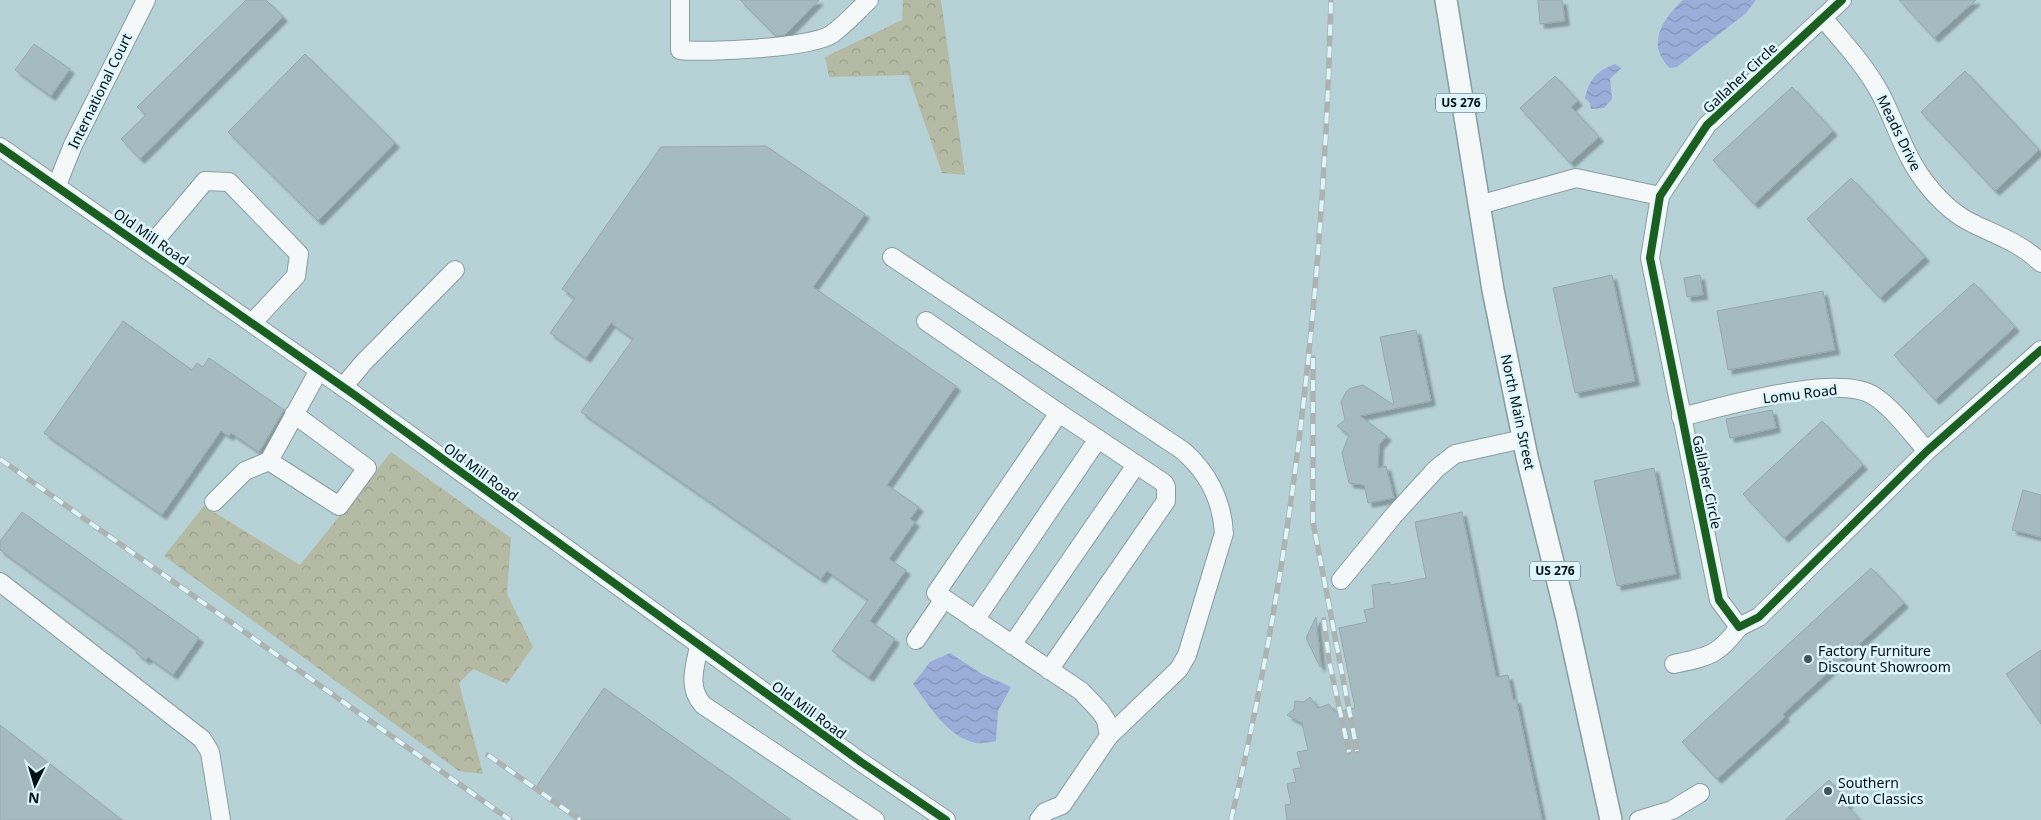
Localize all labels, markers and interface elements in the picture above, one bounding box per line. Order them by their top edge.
street label: International Court [63,30,136,152]
street label: Gallaher Circle [1698,38,1781,117]
street label: Meads Drive [1873,92,1926,174]
road number: US 276 [1436,94,1486,112]
street label: Old Mill Road [110,204,193,270]
street label: North Main Street [1497,352,1540,471]
street label: Lomu Road [1762,380,1838,407]
street label: Gallaher Circle [1688,433,1727,531]
street label: Old Mill Road [440,438,522,505]
road number: US 276 [1530,562,1580,580]
place label: Factory Furniture Discount Showroom [1818,641,1951,676]
marker: Factory Furniture Discount Showroom [1802,653,1814,665]
street label: Old Mill Road [768,676,850,743]
north arrow [10,760,60,810]
place label: Southern Auto Classics [1838,773,1924,808]
marker: Southern Auto Classics [1822,785,1834,797]
text: N [27,788,40,808]

